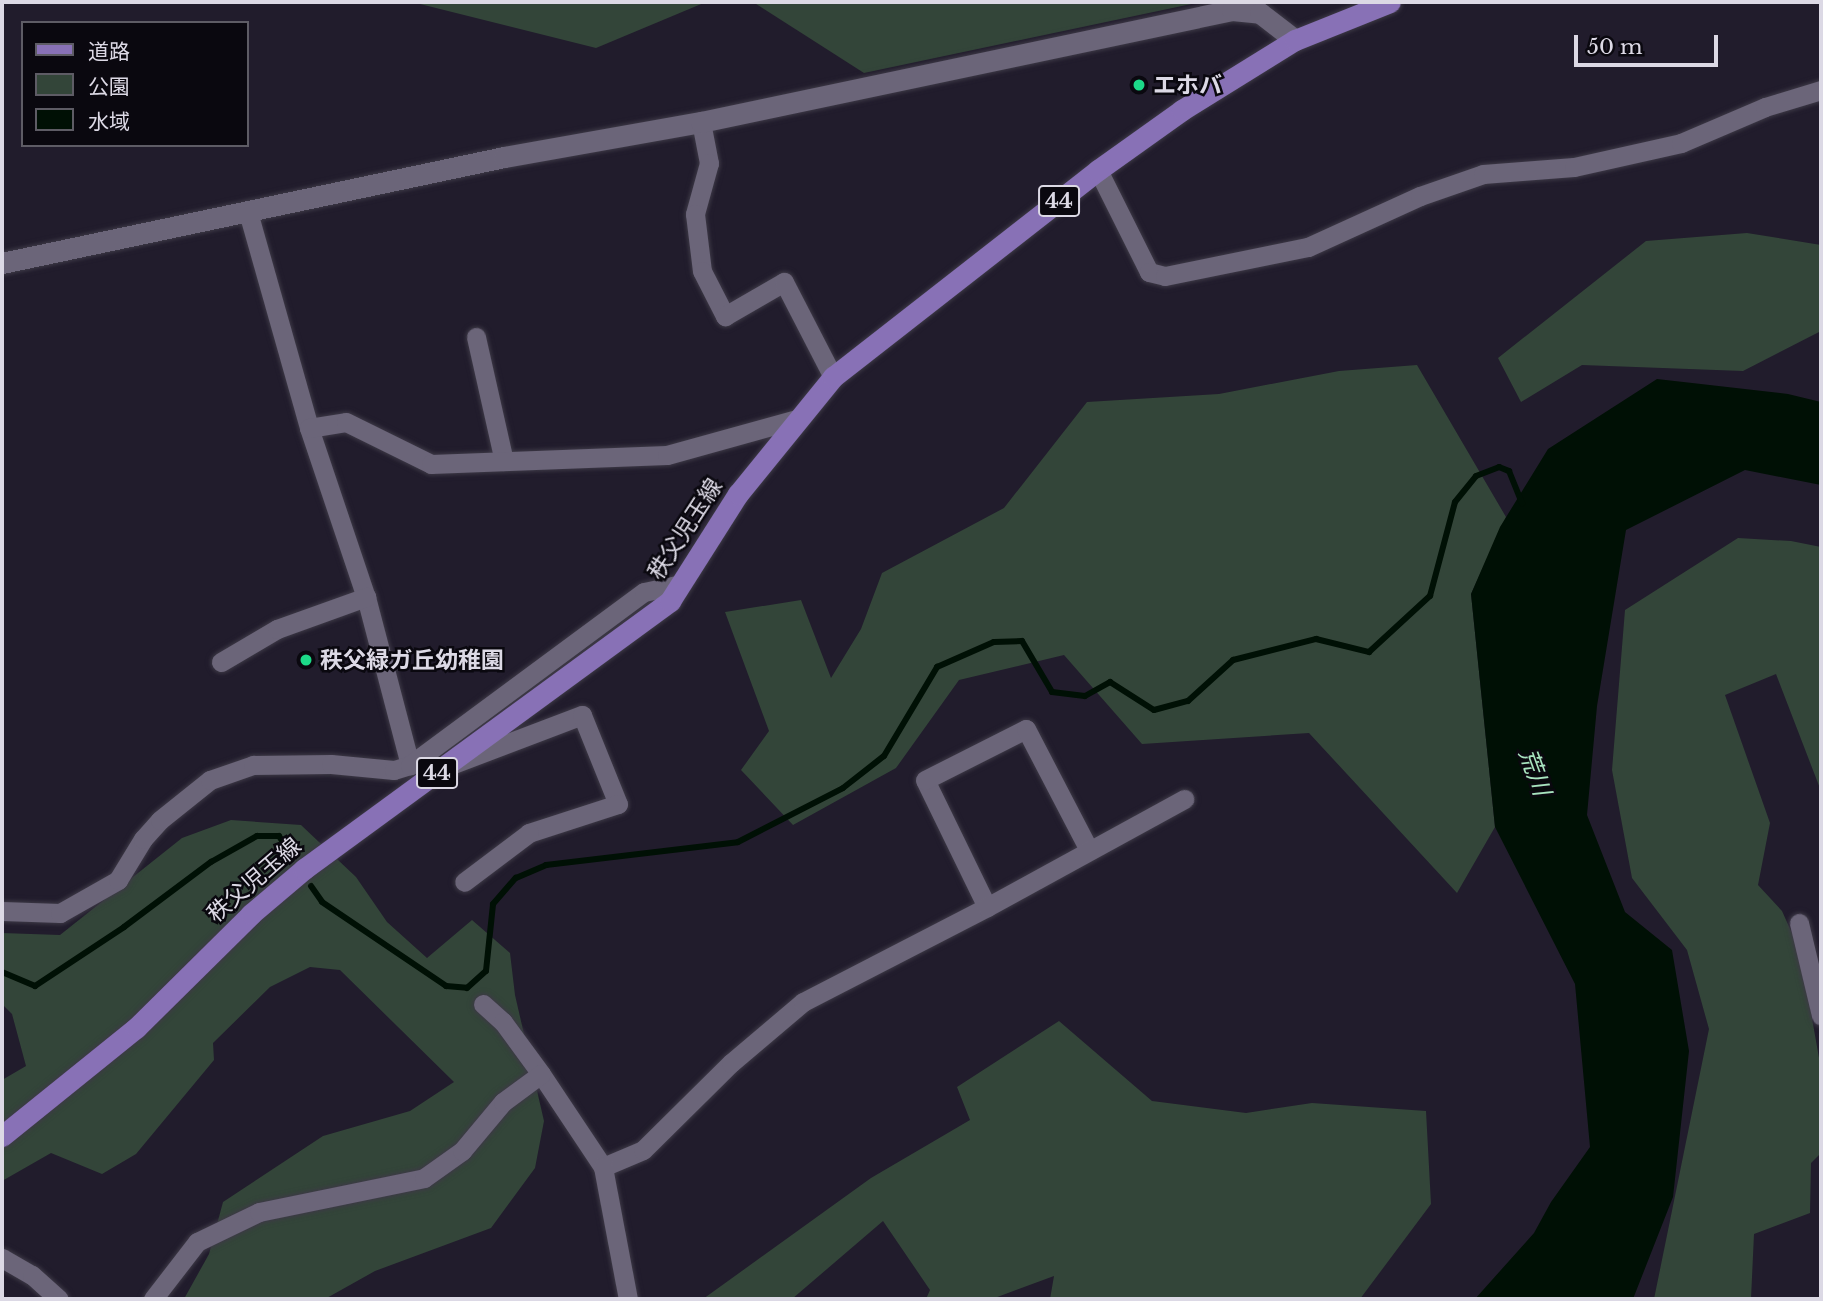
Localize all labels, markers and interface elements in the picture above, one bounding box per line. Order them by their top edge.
legend [21,21,248,147]
scale bar [1578,21,1722,65]
text: 50 m [1587,34,1642,60]
text: 道路 [88,39,130,65]
place label: エホバ [1153,71,1222,99]
text: 公園 [88,74,130,100]
marker: エホバ [1131,77,1147,93]
text: 水域 [88,109,130,135]
road number: 44 [1038,184,1080,218]
street label: 秩父児玉線 [642,473,728,585]
place label: 秩父緑ガ丘幼稚園 [320,646,504,674]
marker: 秩父緑ガ丘幼稚園 [298,652,314,668]
water label: 荒川 [1513,745,1557,799]
road number: 44 [416,756,458,790]
street label: 秩父児玉線 [202,832,306,928]

